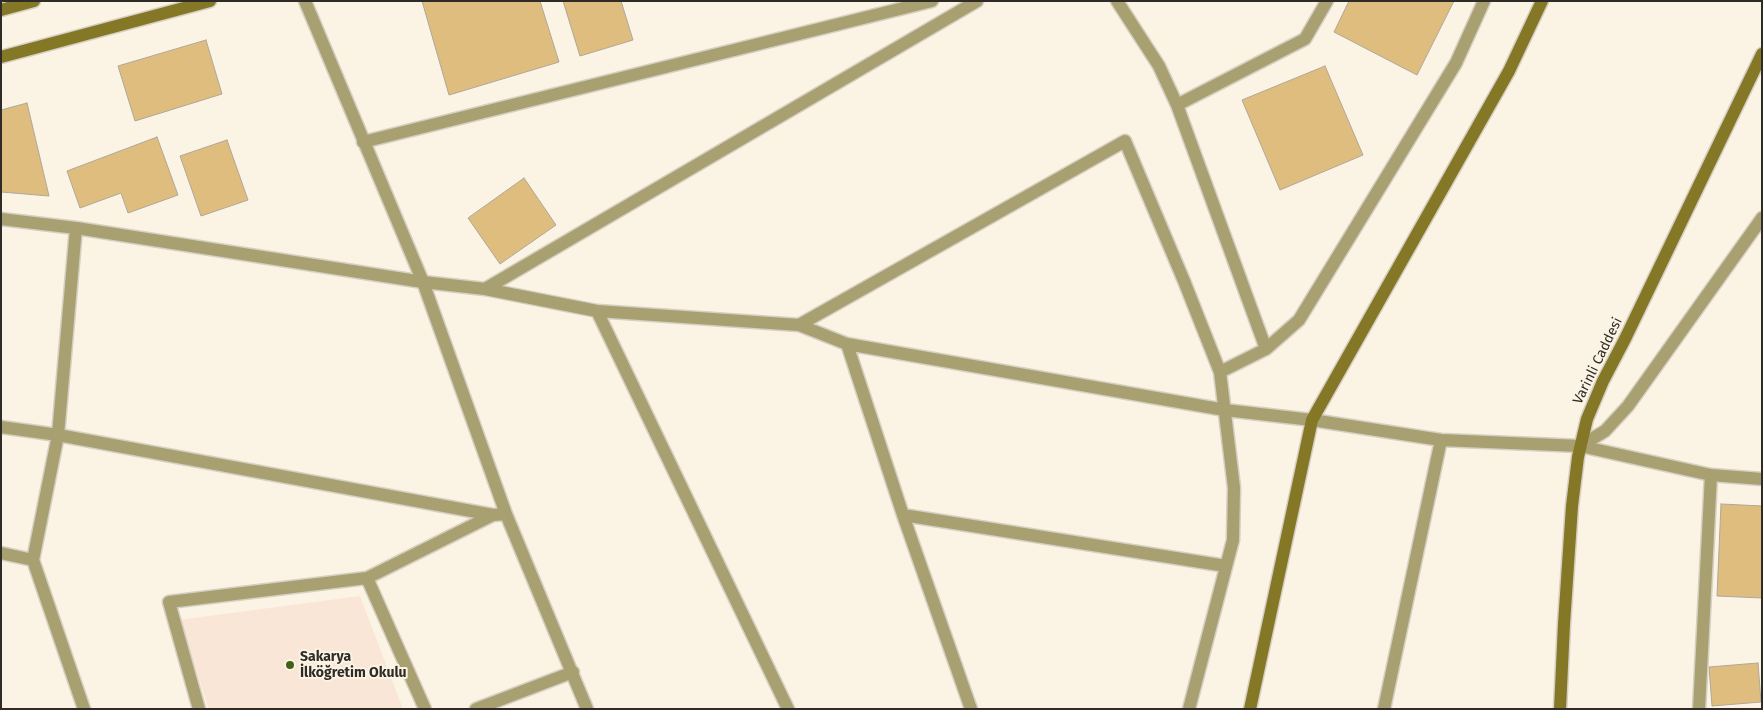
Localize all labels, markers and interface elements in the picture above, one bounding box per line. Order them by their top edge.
street label: Varinli Caddesi [1570,315,1626,407]
place label: Sakarya İlköğretim Okulu [300,649,407,682]
marker: Sakarya İlköğretim Okulu [284,659,296,671]

